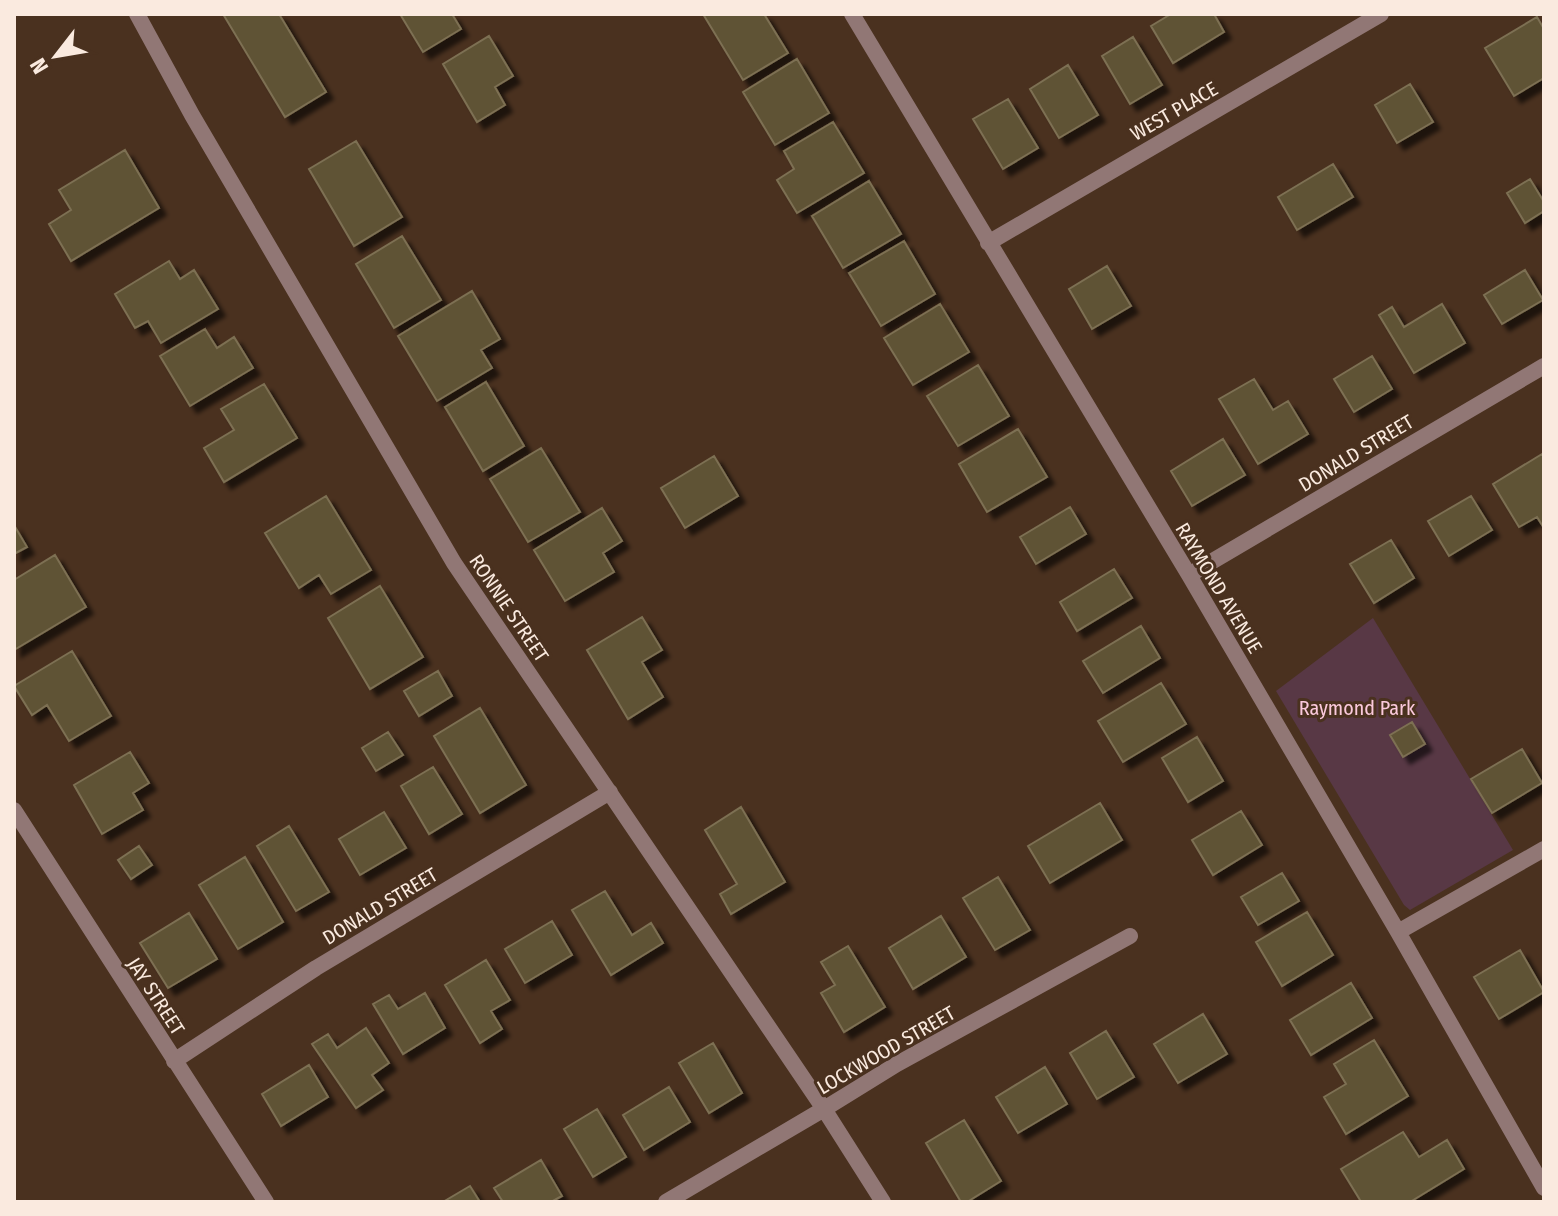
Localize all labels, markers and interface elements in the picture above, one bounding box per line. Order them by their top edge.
north arrow [16,16,96,96]
text: N [24,53,54,79]
street label: WEST PLACE [1126,76,1222,146]
street label: DONALD STREET [1294,409,1418,497]
street label: RAYMOND AVENUE [1171,518,1267,658]
street label: RONNIE STREET [464,550,554,667]
park label: Raymond Park [1299,696,1416,720]
street label: DONALD STREET [318,862,442,950]
street label: JAY STREET [122,953,190,1040]
street label: LOCKWOOD STREET [813,1000,960,1099]

